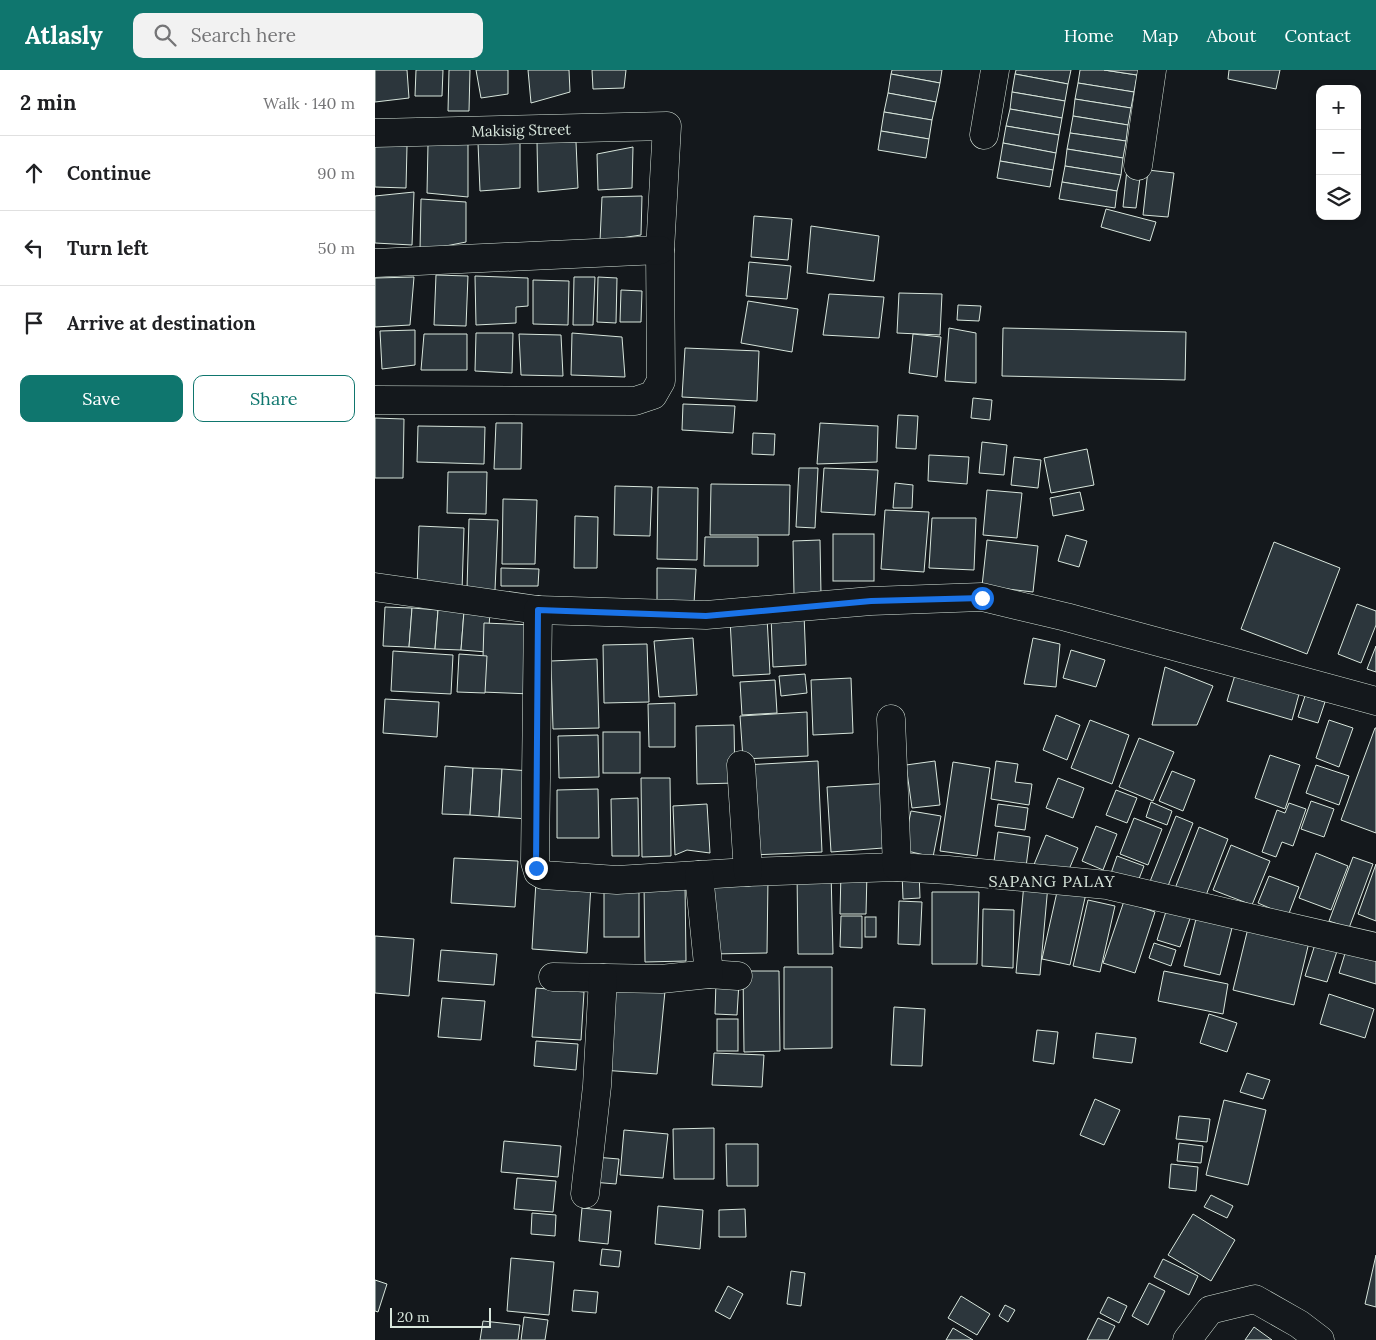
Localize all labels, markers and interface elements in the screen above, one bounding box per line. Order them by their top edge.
search box [133,13,483,58]
text: Atlasly [25,20,103,51]
icon: search [151,21,179,49]
text: Search here [191,23,296,47]
text: Home [1064,24,1114,47]
text: Map [1142,24,1178,47]
text: About [1206,24,1256,47]
text: Contact [1284,24,1351,47]
map controls [1316,85,1361,220]
button: + [1316,85,1361,130]
text: 2 min [20,89,76,116]
text: Walk · 140 m [263,93,355,113]
street label: Makisig Street [471,119,571,140]
button: − [1316,130,1361,175]
icon: ahead [20,159,48,187]
text: Continue [67,161,151,185]
text: 90 m [317,163,355,183]
button: layers [1316,175,1361,220]
icon: left [20,234,48,262]
text: Turn left [67,236,148,260]
text: 50 m [318,238,355,258]
icon: arrive [20,309,48,337]
text: Arrive at destination [67,311,256,335]
button: Save [20,375,183,422]
button: Share [193,375,355,422]
route start [971,587,994,610]
route end [525,857,548,880]
district label: SAPANG PALAY [988,871,1116,891]
scale bar [390,1305,491,1328]
text: 20 m [397,1308,429,1326]

